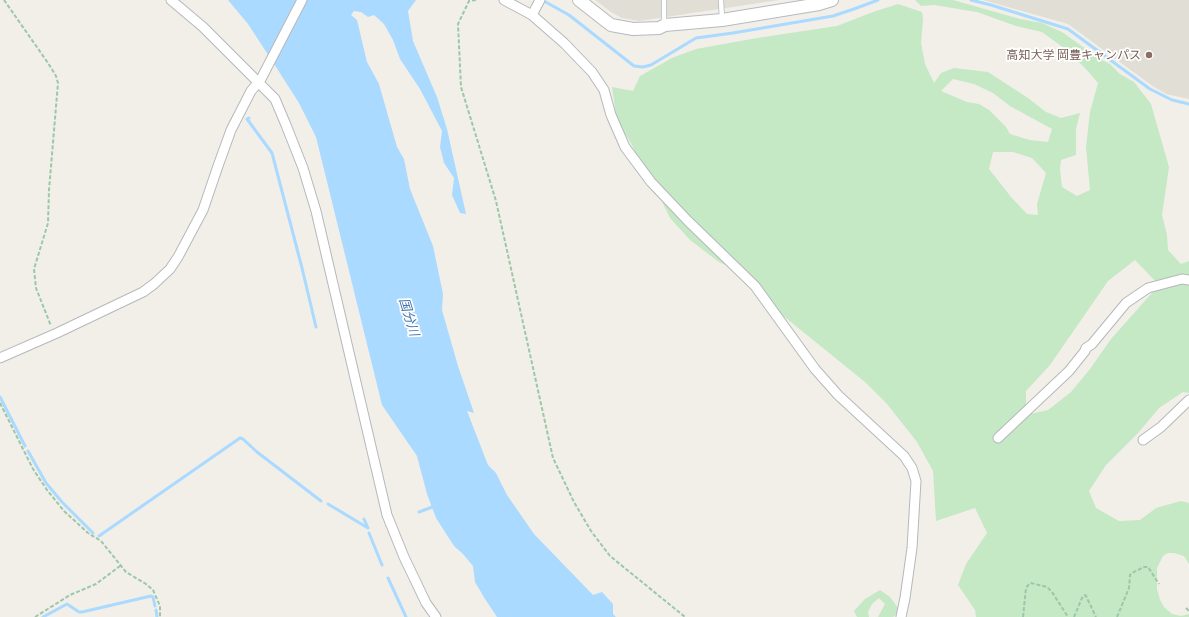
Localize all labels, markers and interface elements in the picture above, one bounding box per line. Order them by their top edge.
place label: 高知大学 岡豊キャンパス [1007,48,1141,62]
marker: 高知大学 岡豊キャンパス [1144,50,1154,60]
water label: 国分川 [396,296,422,338]

